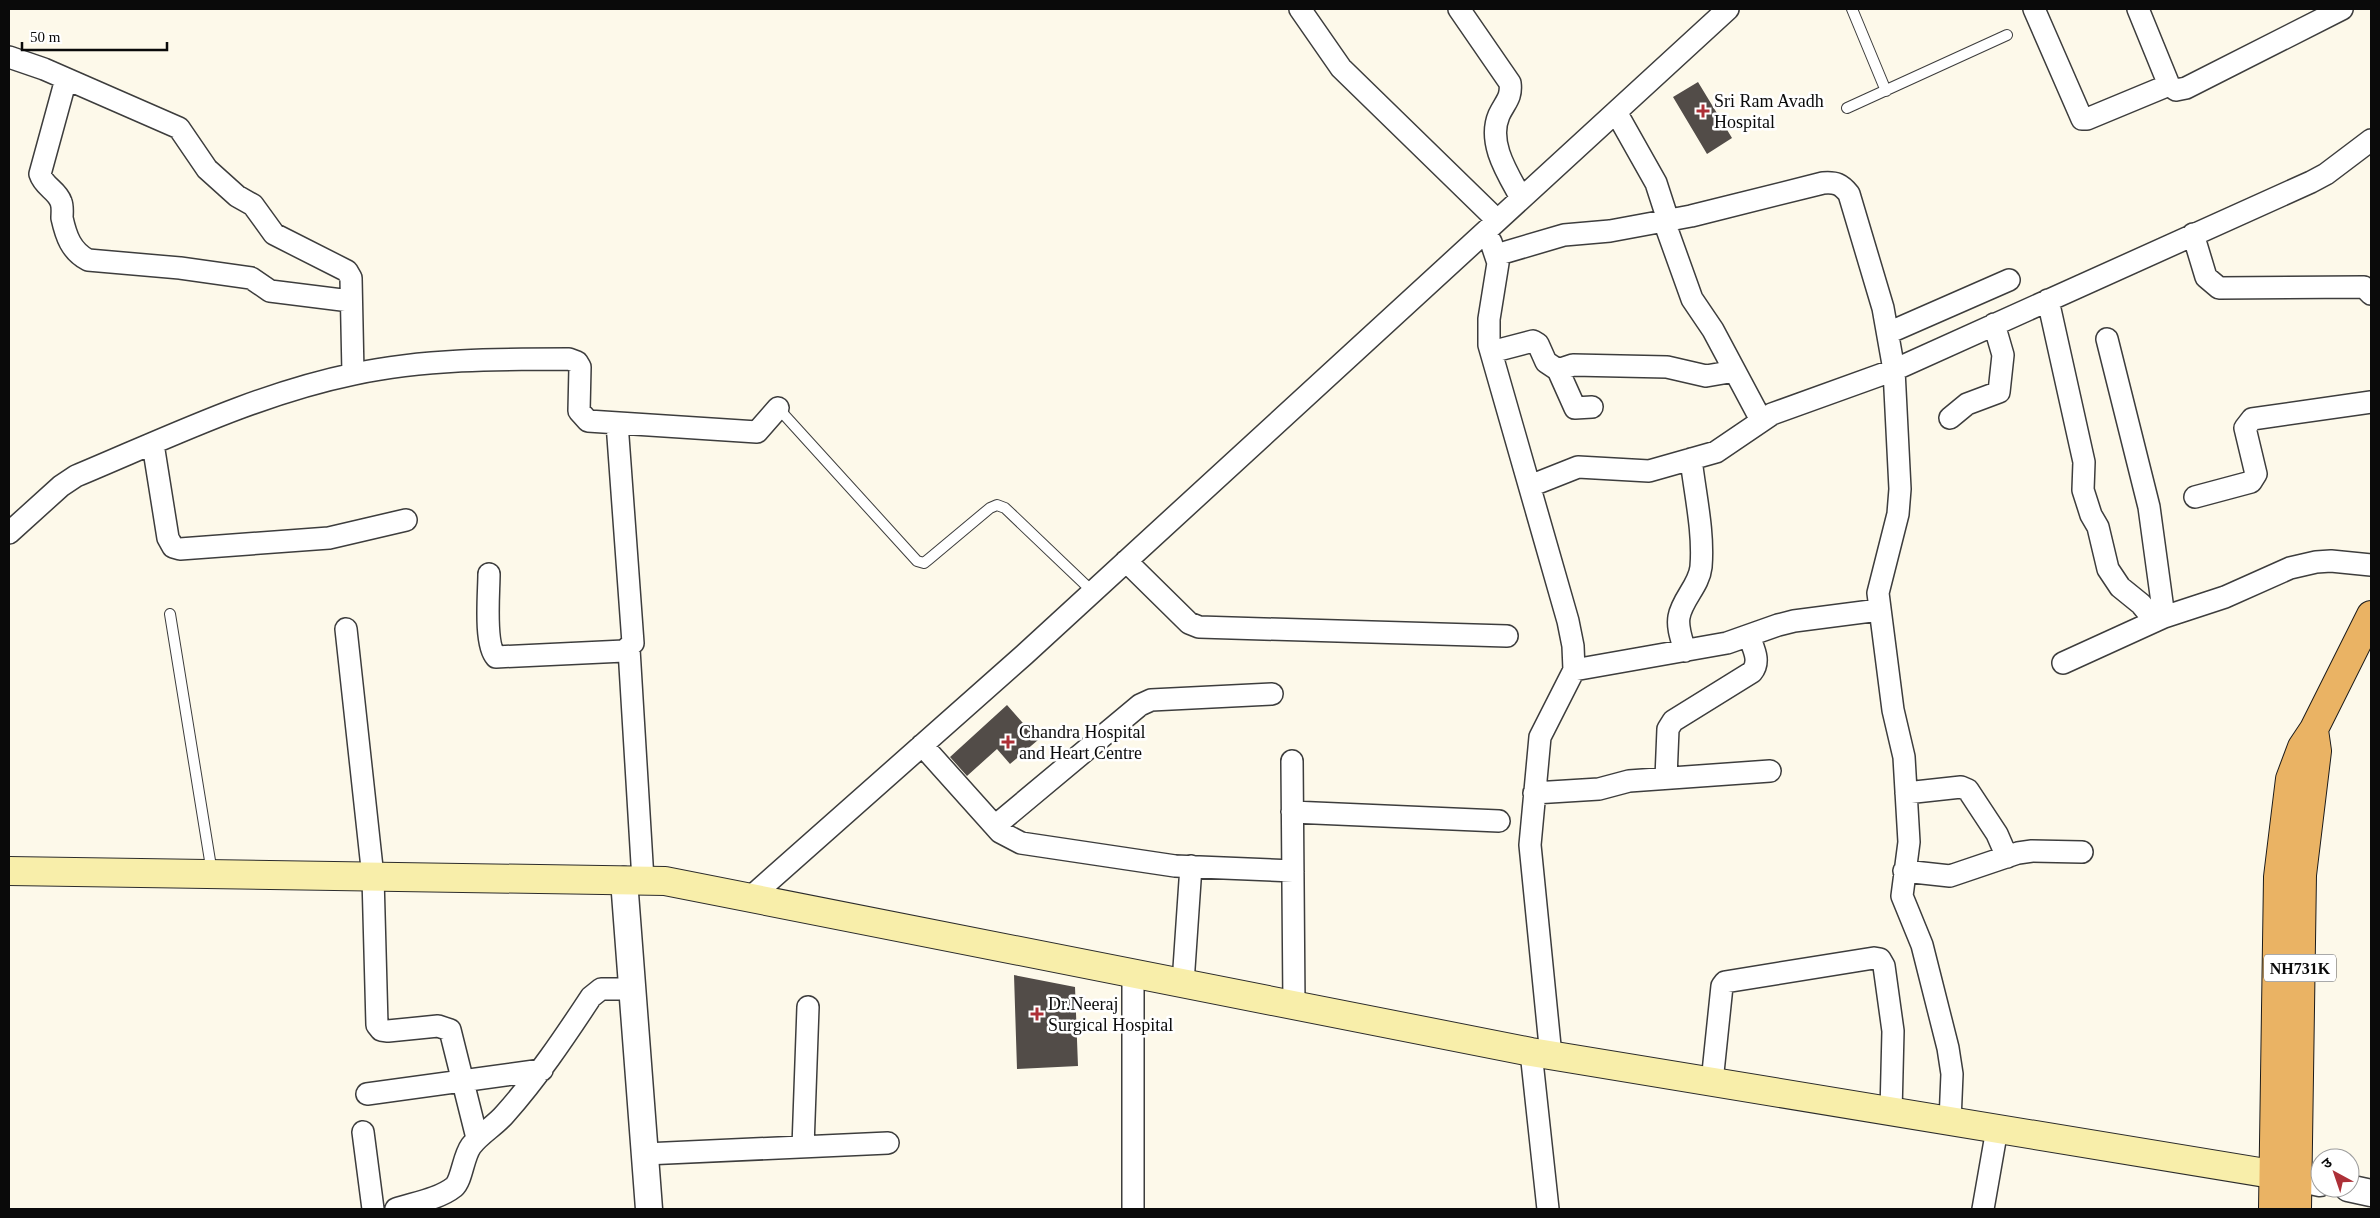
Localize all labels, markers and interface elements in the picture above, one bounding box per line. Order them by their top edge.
scale bar [22,20,168,52]
text: 50 m [30,29,61,45]
place label: Sri Ram Avadh Hospital [1714,91,1824,132]
marker: Sri Ram Avadh Hospital [1696,104,1710,118]
place label: Chandra Hospital and Heart Centre [1019,722,1145,763]
marker: Chandra Hospital and Heart Centre [1001,735,1015,749]
road number: NH731K [2264,954,2336,981]
place label: Dr.Neeraj Surgical Hospital [1048,994,1173,1035]
marker: Dr.Neeraj Surgical Hospital [1030,1007,1044,1021]
north arrow [2310,1148,2360,1198]
text: उ [2319,1155,2336,1172]

